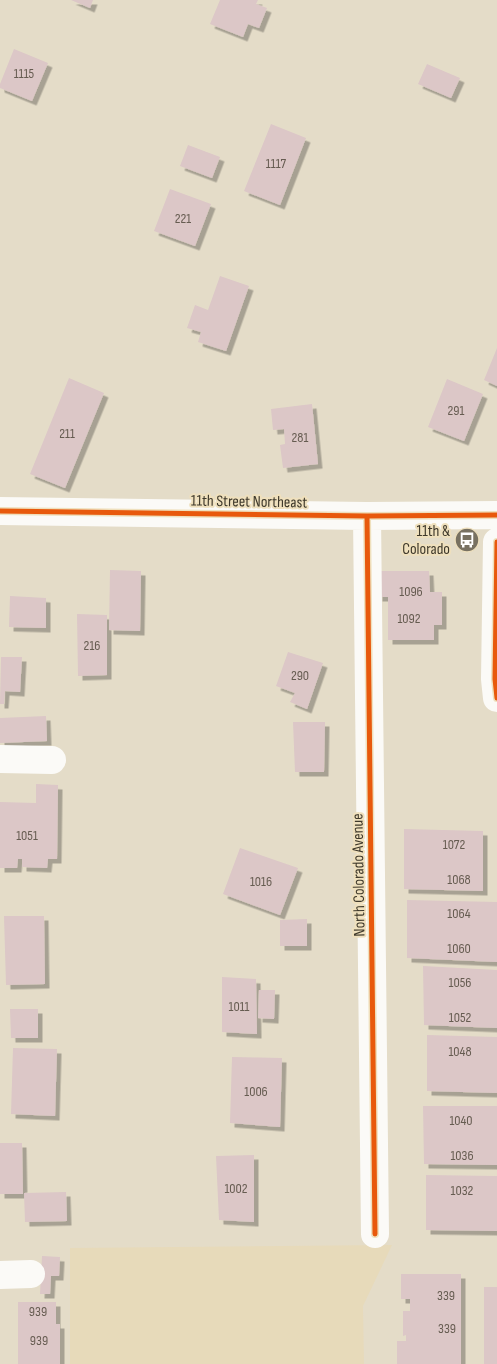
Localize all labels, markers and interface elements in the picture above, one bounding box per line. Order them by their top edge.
house number: 1115 [14,65,35,82]
house number: 1117 [266,155,287,172]
house number: 221 [175,210,191,227]
house number: 291 [448,402,465,419]
house number: 211 [59,425,75,442]
house number: 281 [292,429,308,446]
street label: 11th Street Northeast [191,491,307,513]
place label: 11th & Colorado [402,522,450,559]
bus stop icon: 11th & Colorado [454,527,480,553]
house number: 1096 [399,583,423,600]
house number: 1092 [397,610,421,627]
house number: 216 [84,637,100,654]
house number: 290 [291,667,309,684]
street label: North Colorado Avenue [348,813,370,937]
house number: 1051 [16,827,38,844]
house number: 1072 [443,836,465,853]
house number: 1068 [447,871,471,888]
house number: 1016 [250,873,272,890]
house number: 1064 [447,905,471,922]
house number: 1060 [447,940,471,957]
house number: 1056 [449,974,471,991]
house number: 1011 [229,998,250,1015]
house number: 1052 [449,1009,471,1026]
house number: 1048 [448,1043,472,1060]
house number: 1006 [244,1083,268,1100]
house number: 1040 [449,1112,473,1129]
house number: 1036 [450,1147,474,1164]
house number: 1002 [224,1180,248,1197]
house number: 1032 [451,1182,474,1199]
house number: 339 [437,1287,455,1304]
house number: 939 [29,1303,47,1320]
house number: 339 [438,1320,456,1337]
house number: 939 [30,1332,48,1349]

